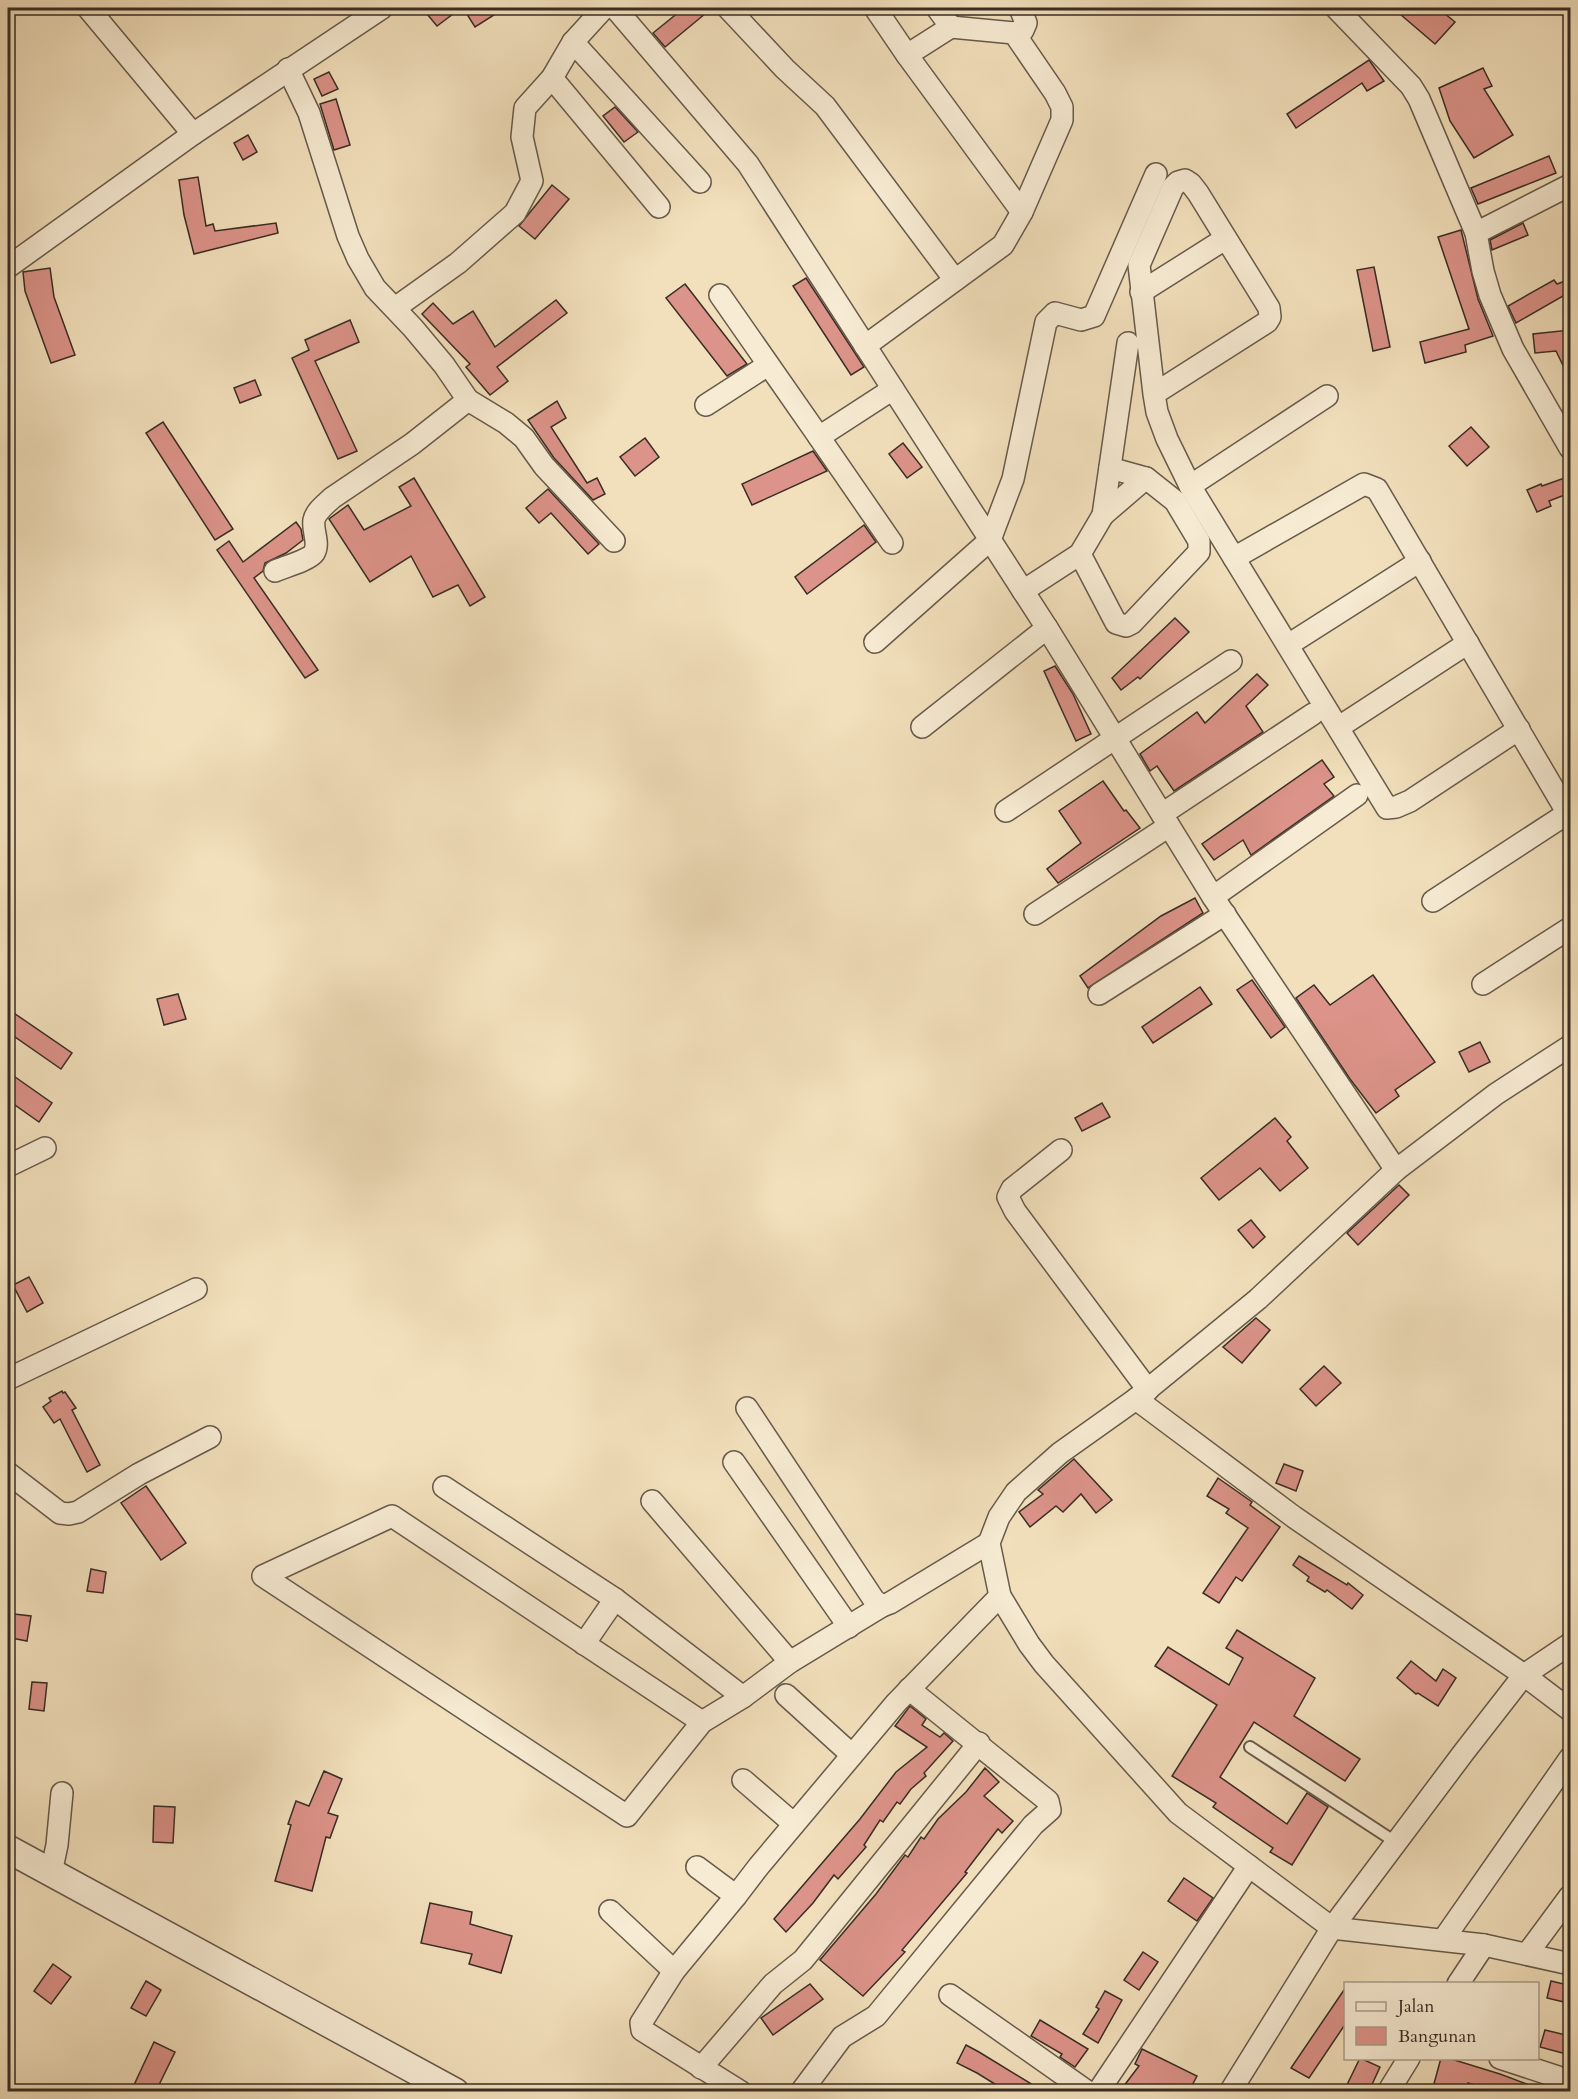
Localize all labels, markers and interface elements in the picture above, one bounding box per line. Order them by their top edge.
legend [1344,1982,1539,2060]
text: Jalan [1395,1994,1435,2019]
text: Bangunan [1398,2024,1477,2049]

